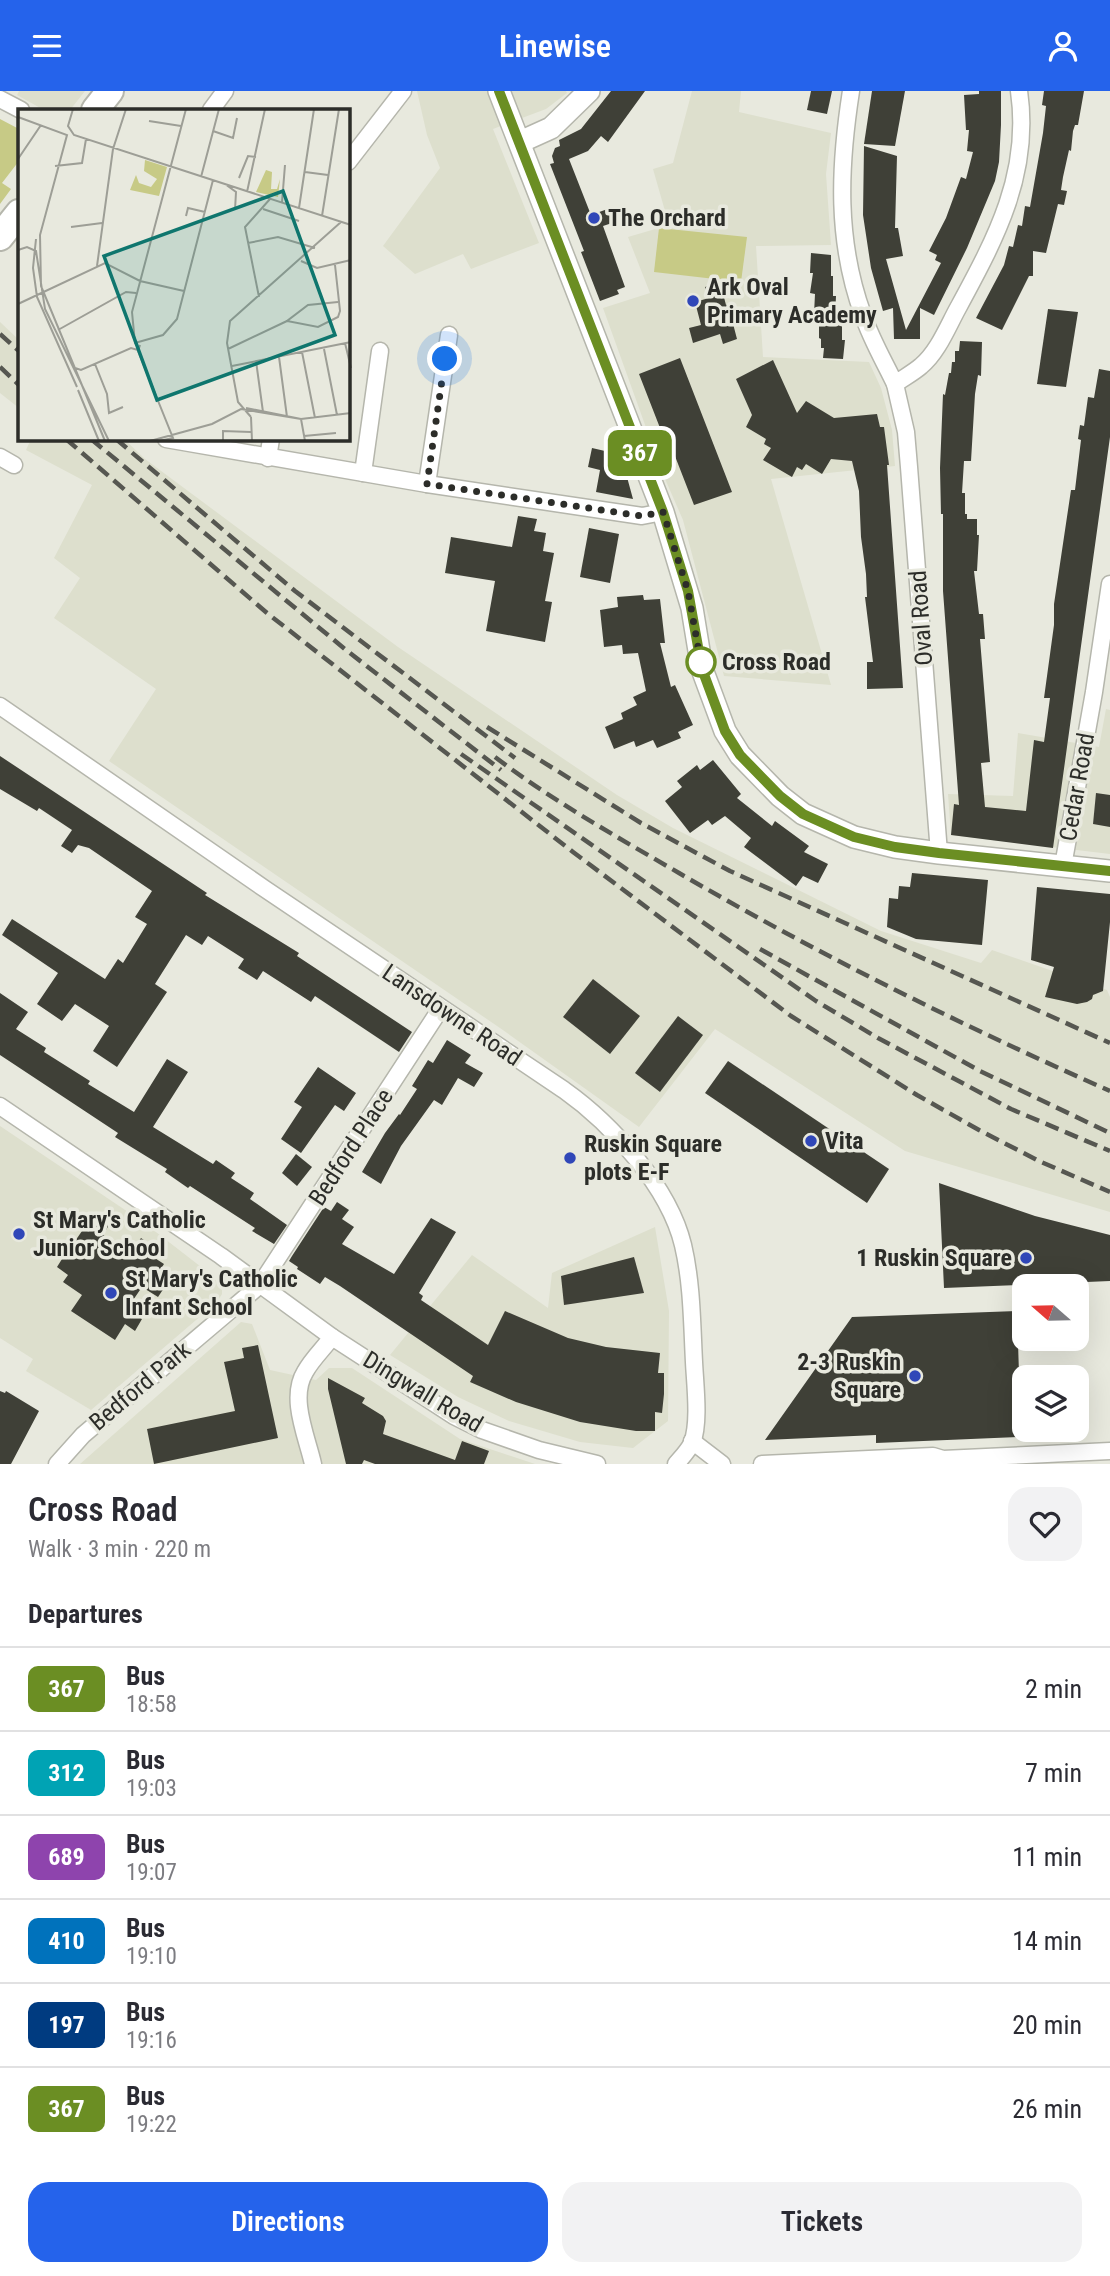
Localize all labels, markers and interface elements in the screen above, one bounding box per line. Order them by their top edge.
icon: menu [28,27,66,65]
text: Linewise [499,27,611,65]
icon: person [1044,27,1082,65]
inset map [18,109,350,441]
place label: The Orchard [608,204,726,232]
marker: The Orchard [586,210,602,226]
place label: Ark Oval Primary Academy [707,273,877,329]
marker: Ark Oval Primary Academy [685,293,701,309]
your location [427,341,462,376]
line badge: 367 [600,430,680,476]
text: 367 [622,439,658,467]
street label: Oval Road [904,570,938,666]
marker: Cross Road [686,647,716,677]
place label: Cross Road [722,648,831,676]
street label: Cedar Road [1054,731,1100,843]
street label: Lansdowne Road [377,958,527,1072]
street label: Bedford Place [303,1084,399,1210]
place label: Vita [825,1127,864,1155]
place label: Ruskin Square plots E-F [584,1130,722,1186]
marker: Vita [803,1133,819,1149]
marker: Ruskin Square plots E-F [562,1150,578,1166]
place label: St Mary's Catholic Junior School [33,1206,206,1262]
marker: St Mary's Catholic Junior School [11,1226,27,1242]
place label: 1 Ruskin Square [856,1244,1012,1272]
marker: 1 Ruskin Square [1018,1250,1034,1266]
place label: St Mary's Catholic Infant School [125,1265,298,1321]
north arrow [1012,1274,1088,1351]
map controls [1012,1274,1089,1442]
marker: St Mary's Catholic Infant School [103,1285,119,1301]
street label: Bedford Park [84,1336,196,1436]
street label: Dingwall Road [358,1345,488,1439]
place label: 2-3 Ruskin Square [797,1348,901,1404]
button: layers [1012,1365,1089,1442]
marker: 2-3 Ruskin Square [907,1368,923,1384]
button: heart [1008,1487,1082,1561]
text: Cross Road [28,1490,178,1529]
text: Walk · 3 min · 220 m [28,1536,211,1563]
text: Departures [28,1599,143,1629]
text: Bus [126,1661,165,1691]
text: 2 min [1025,1674,1082,1704]
text: 367 [48,1675,85,1703]
text: 18:58 [126,1691,177,1718]
text: Bus [126,1745,165,1775]
text: 7 min [1025,1758,1082,1788]
text: 312 [48,1759,85,1787]
text: 19:03 [126,1775,177,1802]
text: Bus [126,1829,165,1859]
text: 11 min [1012,1842,1082,1872]
text: 689 [48,1843,85,1871]
text: 19:07 [126,1859,177,1886]
text: Bus [126,1913,165,1943]
text: 14 min [1012,1926,1082,1956]
text: 410 [48,1927,85,1955]
text: 19:10 [126,1943,177,1970]
text: Bus [126,1997,165,2027]
text: 20 min [1012,2010,1082,2040]
text: 197 [48,2011,85,2039]
text: 19:16 [126,2027,177,2054]
text: Bus [126,2081,165,2111]
text: 26 min [1012,2094,1082,2124]
text: 367 [48,2095,85,2123]
text: 19:22 [126,2111,177,2138]
button: Directions [28,2182,548,2262]
button: Tickets [562,2182,1082,2262]

